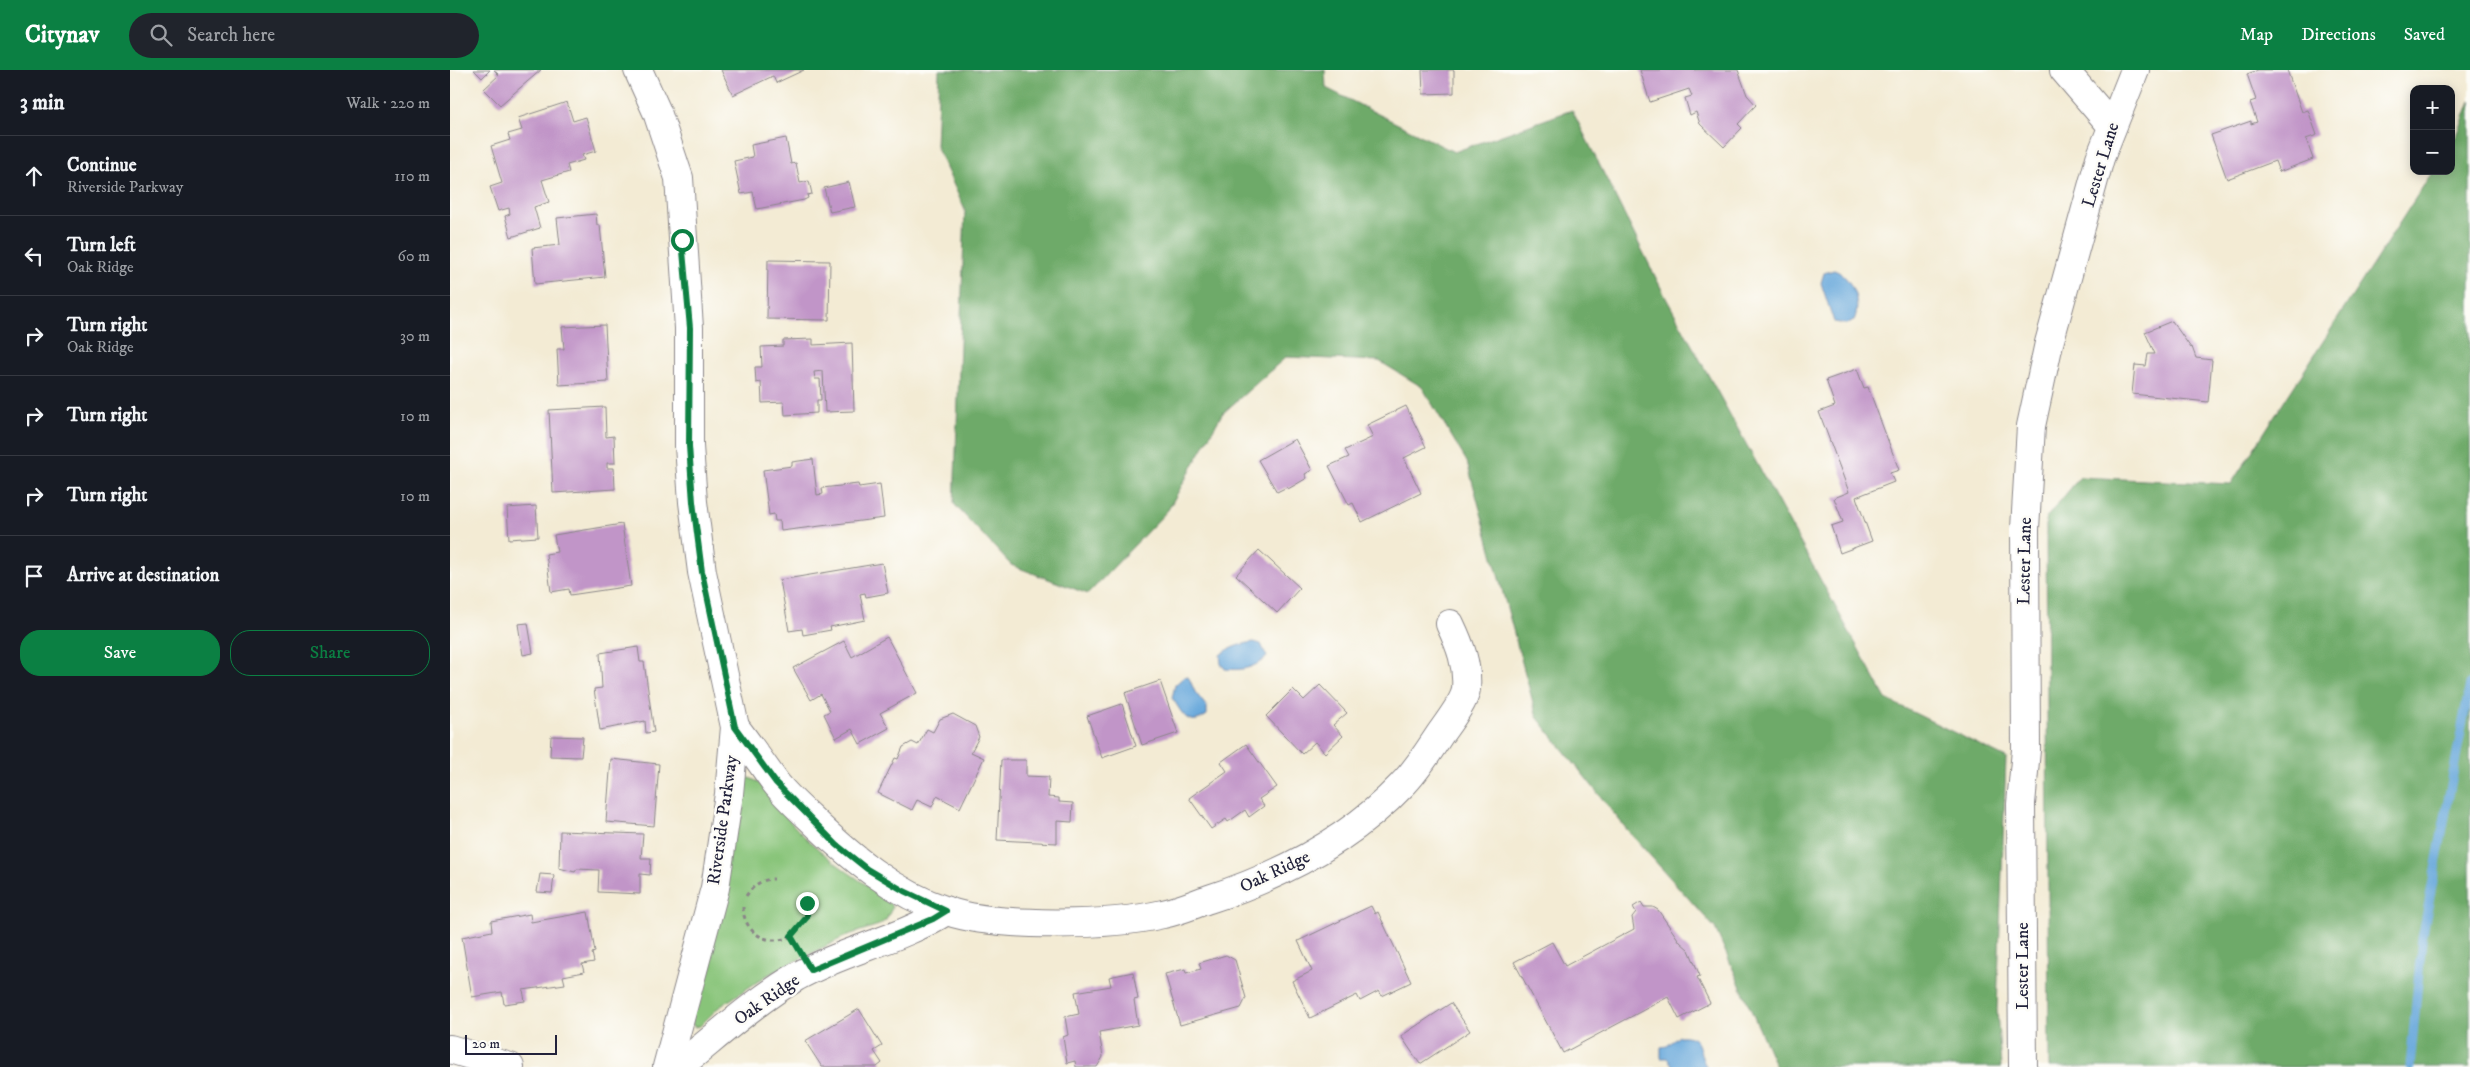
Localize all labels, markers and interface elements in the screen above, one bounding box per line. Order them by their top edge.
search box [129,13,479,58]
text: Citynav [25,20,99,50]
icon: search [147,21,175,49]
text: Search here [187,24,275,47]
text: Map [2240,24,2273,46]
text: Directions [2301,24,2376,46]
text: Saved [2404,24,2445,46]
map controls [2410,85,2455,175]
button: + [2410,85,2455,130]
text: 3 min [20,90,65,116]
text: Walk · 220 m [346,93,430,113]
street label: Lester Lane [2078,120,2124,210]
button: − [2410,130,2455,175]
text: Continue [67,154,137,177]
icon: ahead [20,162,48,190]
text: 110 m [394,166,430,186]
text: Riverside Parkway [67,177,183,197]
route start [671,229,694,252]
text: Turn left [67,234,136,257]
icon: left [20,242,48,270]
text: 60 m [398,246,430,266]
text: Oak Ridge [67,257,134,277]
text: Turn right [67,314,147,337]
icon: right [20,322,48,350]
text: 30 m [400,326,430,346]
text: Oak Ridge [67,337,134,357]
icon: right [20,402,48,430]
text: Turn right [67,404,147,427]
text: 10 m [400,406,430,426]
icon: right [20,482,48,510]
text: Turn right [67,484,147,507]
text: 10 m [400,486,430,506]
street label: Lester Lane [2013,517,2037,605]
icon: arrive [20,562,48,590]
text: Arrive at destination [67,564,219,587]
button: Save [20,630,220,676]
button: Share [230,630,430,676]
street label: Riverside Parkway [703,753,743,886]
street label: Oak Ridge [1236,846,1314,898]
route end [796,892,819,915]
street label: Lester Lane [2012,922,2034,1010]
street label: Oak Ridge [730,969,804,1031]
scale bar [465,1032,558,1055]
text: 20 m [472,1035,500,1053]

